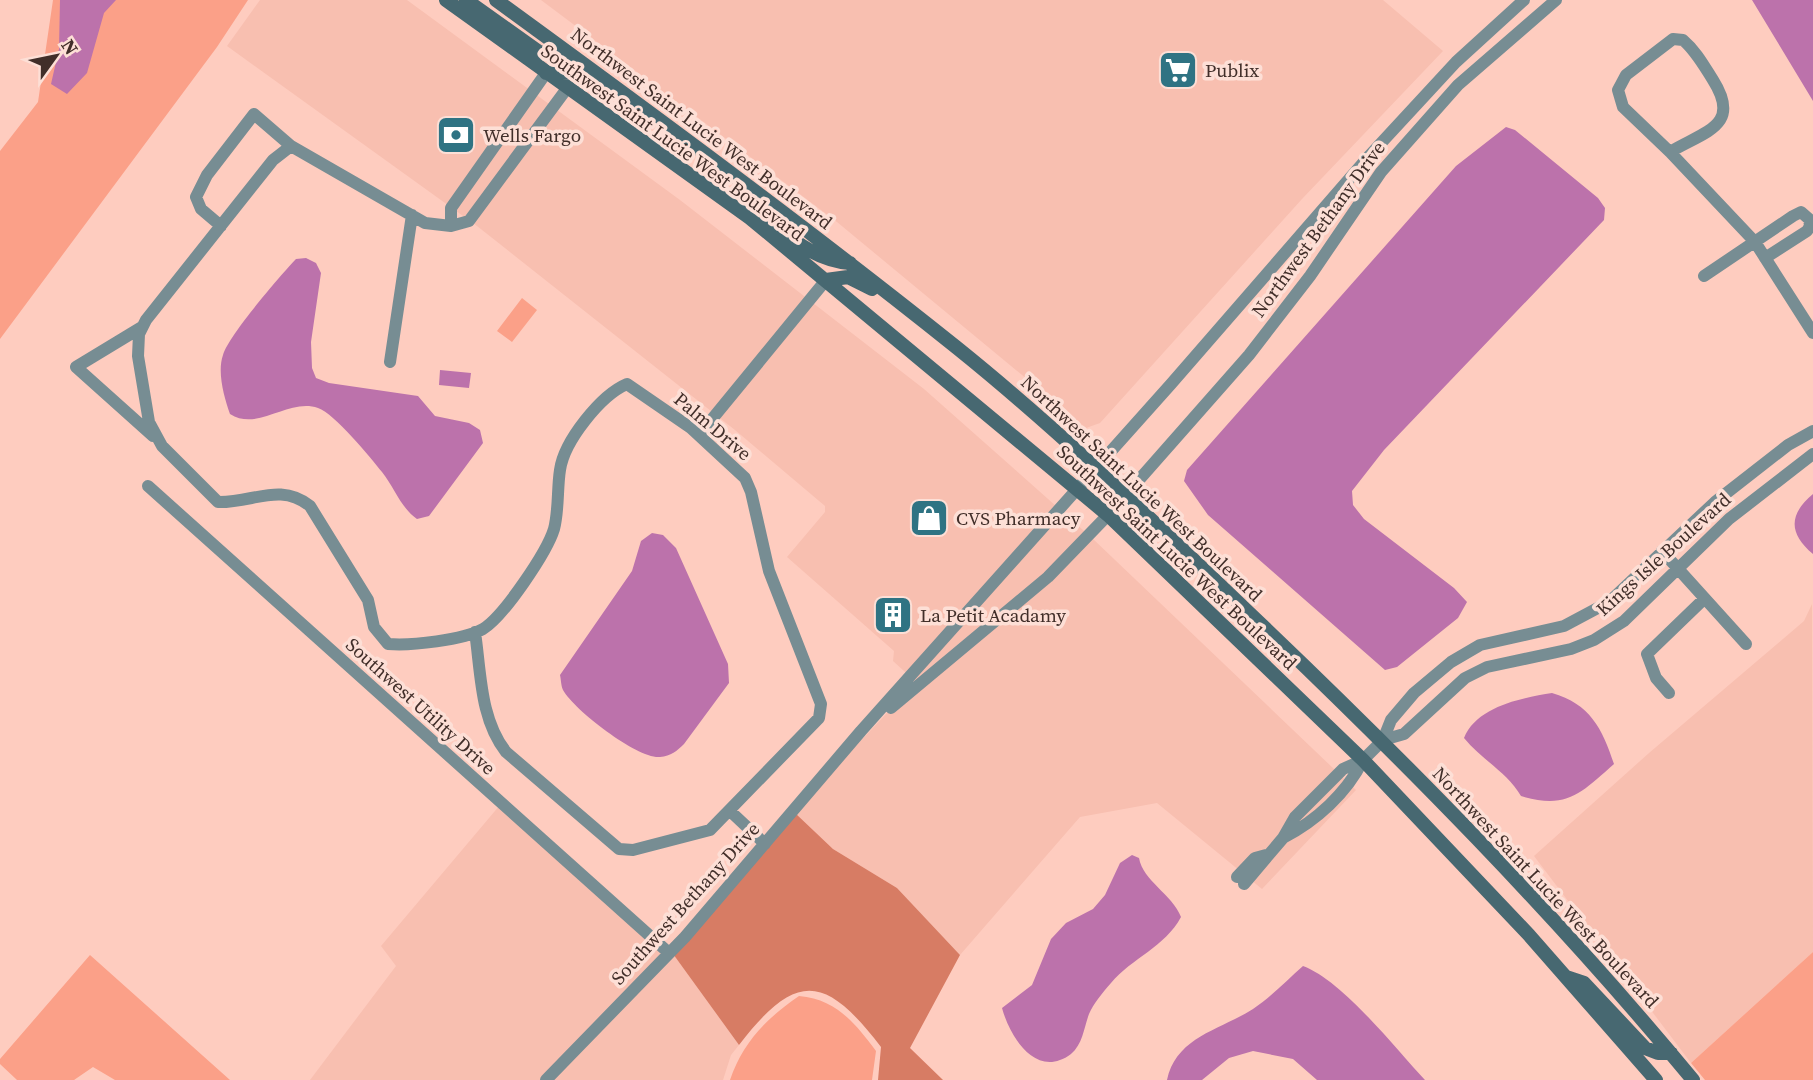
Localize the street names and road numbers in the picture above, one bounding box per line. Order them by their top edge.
street label: Northwest Saint Lucie West Boulevard [566,21,838,235]
street label: Southwest Saint Lucie West Boulevard [536,38,810,247]
street label: Northwest Bethany Drive [1245,136,1391,322]
street label: Northwest Saint Lucie West Boulevard [1016,369,1268,607]
street label: Palm Drive [669,386,757,466]
street label: Southwest Saint Lucie West Boulevard [1051,439,1303,676]
street label: Kings Isle Boulevard [1590,486,1736,621]
street label: Southwest Utility Drive [340,632,502,780]
street label: Northwest Saint Lucie West Boulevard [1427,761,1665,1013]
street label: Southwest Bethany Drive [605,816,765,990]

